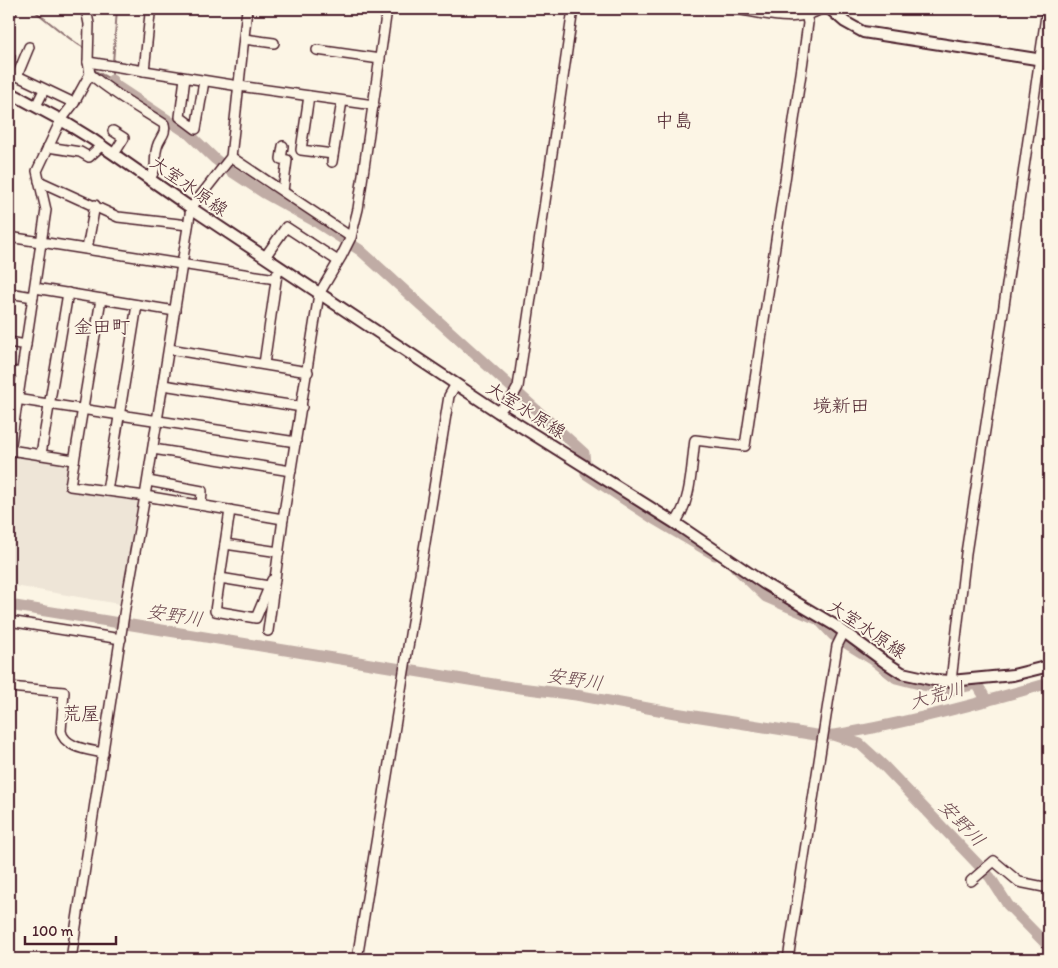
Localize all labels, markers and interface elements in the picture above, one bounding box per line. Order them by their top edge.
district label: 中島 [655,109,693,132]
street label: 大室水原線 [146,151,232,221]
district label: 金田町 [73,315,131,338]
street label: 大室水原線 [482,377,570,443]
district label: 境新田 [812,394,870,417]
street label: 大室水原線 [824,595,910,663]
water label: 安野川 [145,599,205,631]
water label: 安野川 [545,663,605,695]
water label: 大荒川 [906,677,968,713]
district label: 荒屋 [62,702,100,725]
water label: 安野川 [934,795,990,851]
scale bar [25,913,116,945]
text: 100 m [32,922,74,940]

